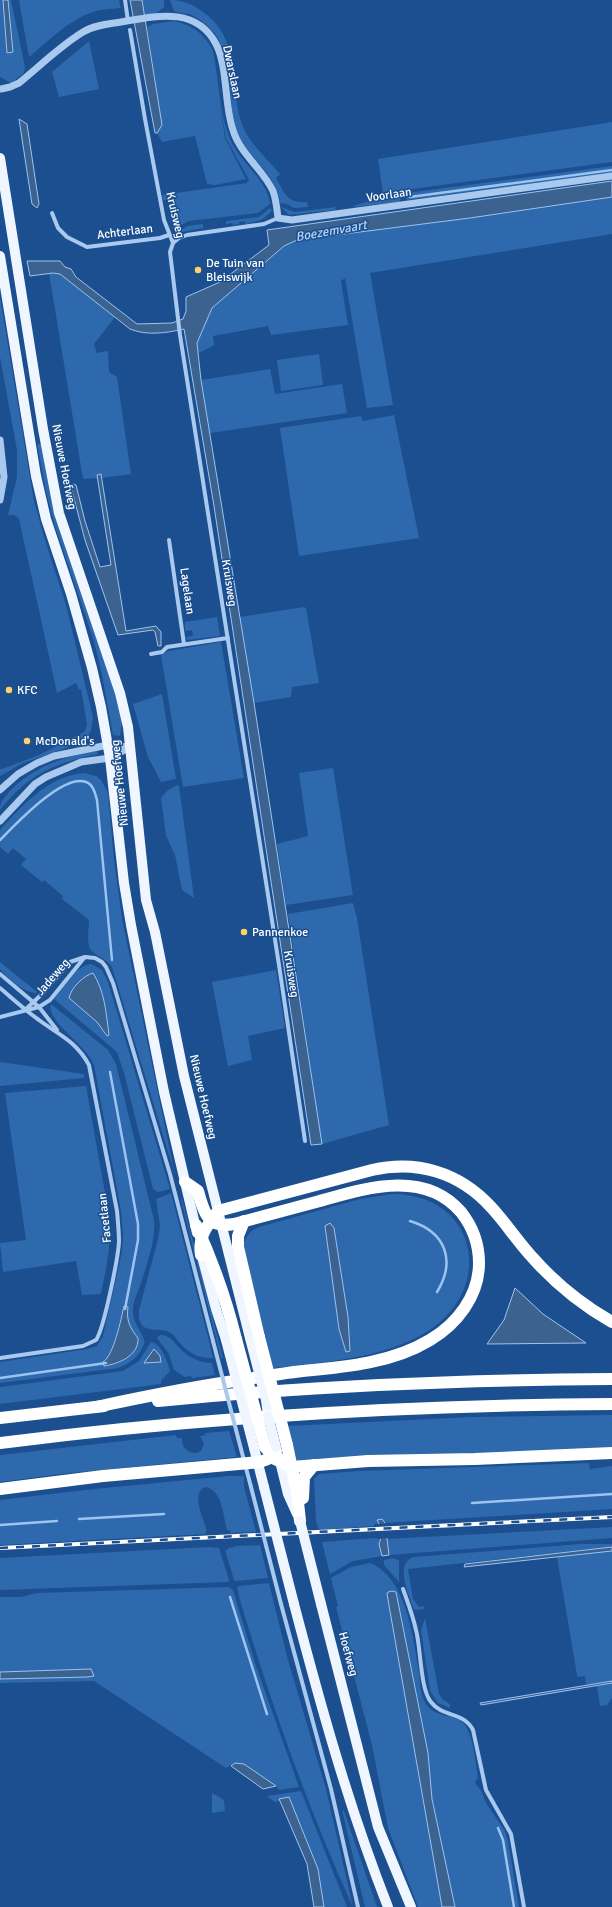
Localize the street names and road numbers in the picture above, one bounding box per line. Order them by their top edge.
street label: Dwarslaan [219,44,245,100]
street label: Voorlaan [365,184,413,206]
street label: Kruisweg [162,190,188,240]
street label: Achterlaan [96,221,154,243]
street label: Nieuwe Hoefweg [48,423,80,511]
street label: Kruisweg [218,558,240,608]
street label: Lagelaan [176,567,198,615]
street label: Nieuwe Hoefweg [108,739,132,827]
street label: Kruisweg [280,949,302,999]
street label: Jadeweg [33,955,73,999]
street label: Nieuwe Hoefweg [186,1053,220,1141]
street label: Facetlaan [95,1192,115,1244]
street label: Hoefweg [335,1630,361,1678]

